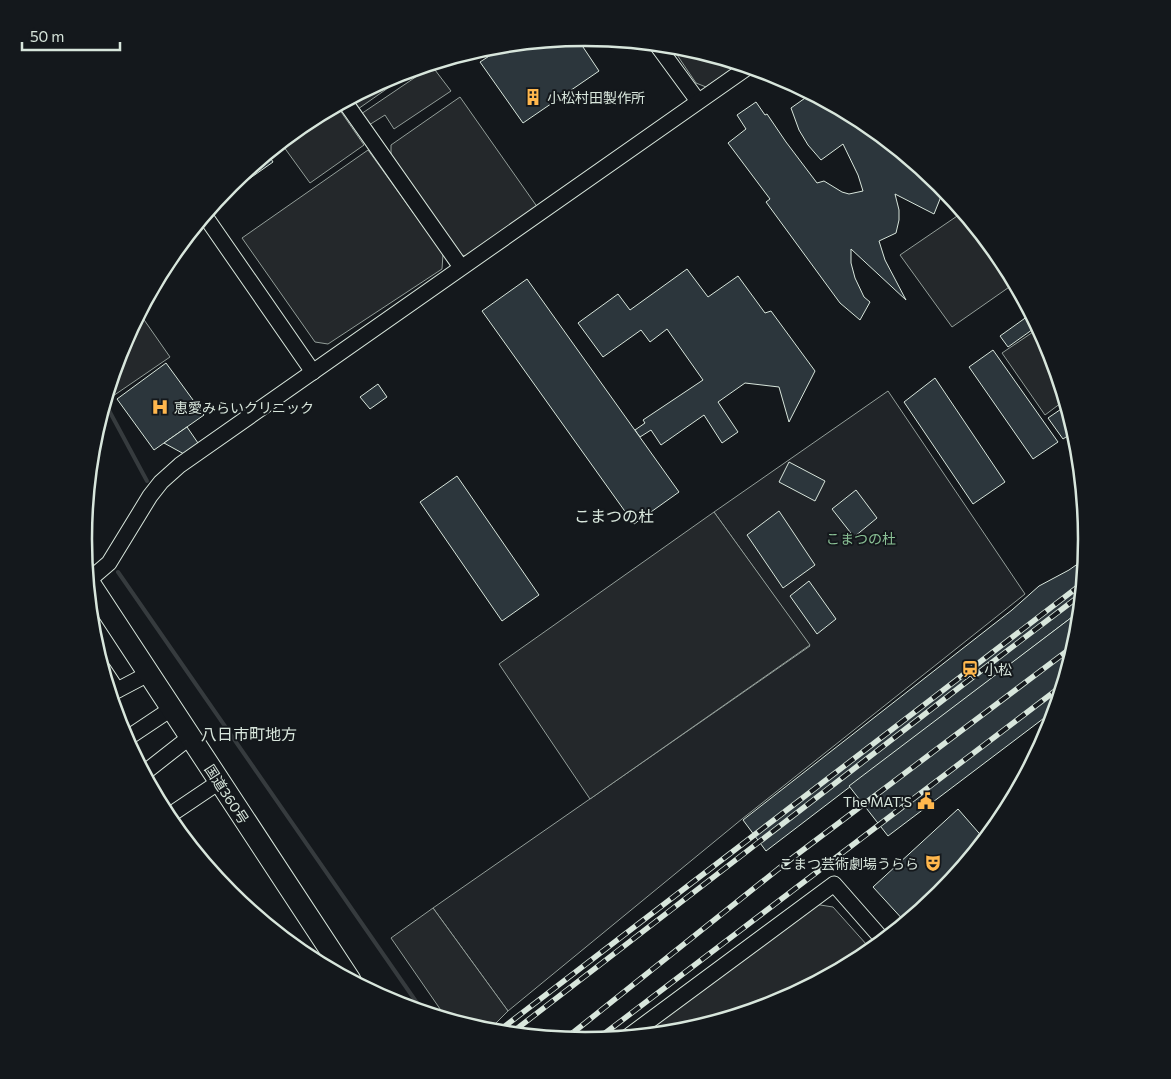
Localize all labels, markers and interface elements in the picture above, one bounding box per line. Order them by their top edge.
scale bar [22,20,120,52]
text: 50 m [30,27,64,45]
building icon: 小松村田製作所 [523,87,543,107]
place label: 小松村田製作所 [547,89,645,106]
hospital icon: 恵愛みらいクリニック [150,397,170,417]
place label: 恵愛みらいクリニック [174,399,314,416]
district label: こまつの杜 [574,506,654,525]
park label: こまつの杜 [826,530,896,547]
station icon: 小松 [960,659,980,679]
place label: 小松 [984,661,1012,678]
district label: 八日市町地方 [201,724,297,743]
street label: 国道360号 [201,761,253,827]
public building icon: The MAT'S [916,791,936,811]
place label: The MAT'S [843,793,912,810]
theatre icon: こまつ芸術劇場うらら [923,853,943,873]
place label: こまつ芸術劇場うらら [779,855,919,872]

